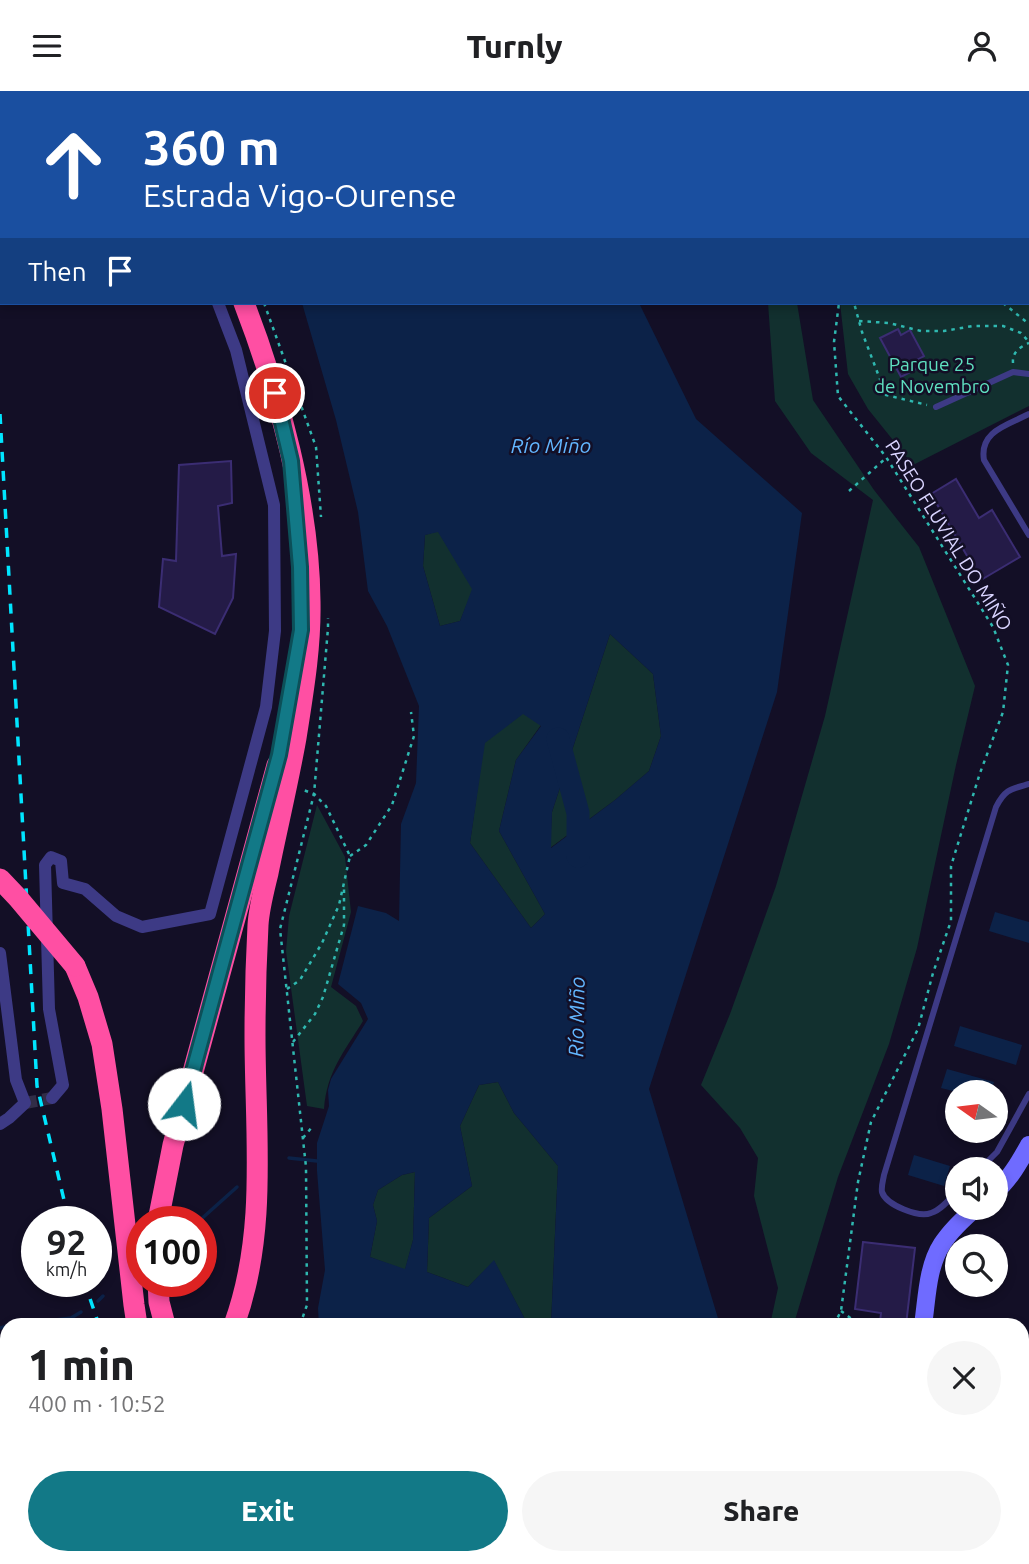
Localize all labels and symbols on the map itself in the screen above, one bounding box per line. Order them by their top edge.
park label: Parque 25 de Novembro [874,353,990,397]
pin [245,363,305,423]
water label: Río Miño [511,433,591,457]
street label: PASEO FLUVIAL DO MIÑO [881,436,1017,634]
water label: Río Miño [563,977,589,1057]
position arrow [147,1067,221,1141]
north arrow [945,1080,1008,1143]
speed limit sign: 100 [126,1206,217,1297]

